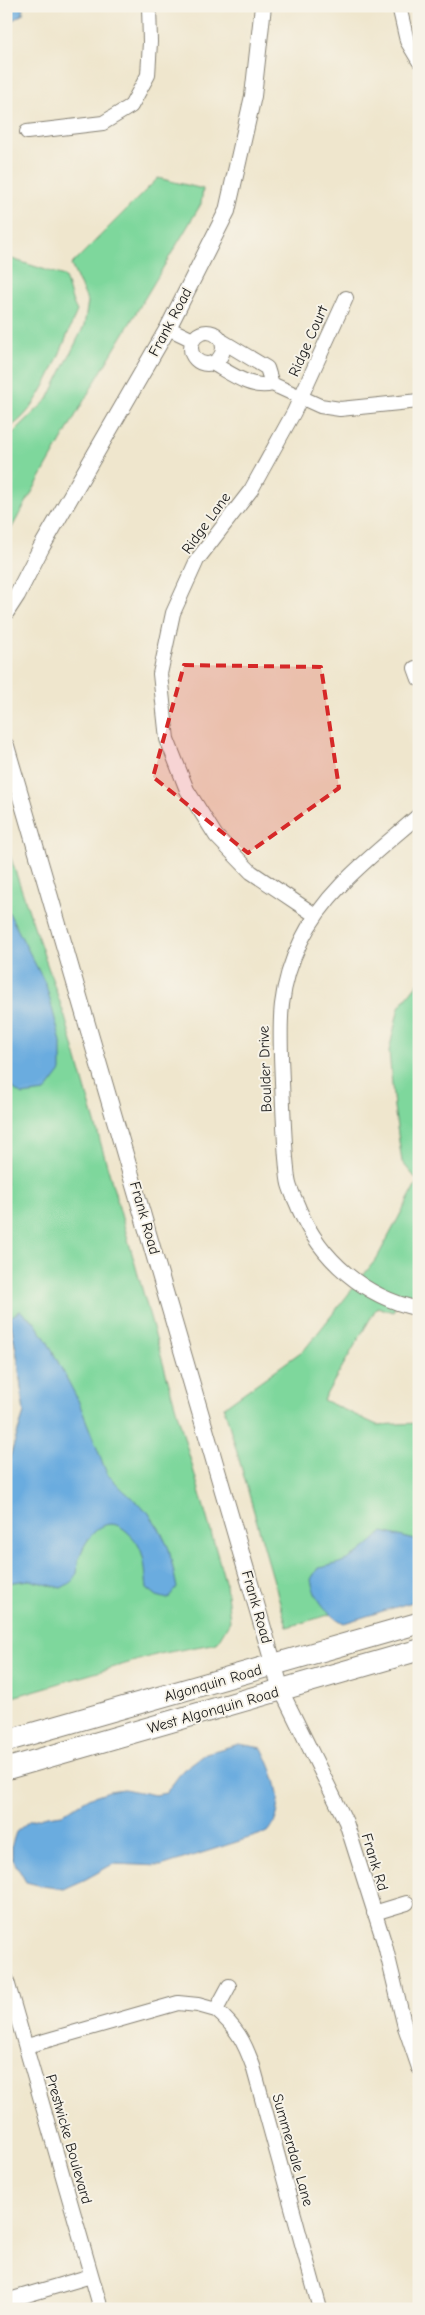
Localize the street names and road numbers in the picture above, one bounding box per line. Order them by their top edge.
street label: Frank Road [144,285,196,359]
street label: Ridge Court [284,302,332,379]
street label: Ridge Lane [178,488,235,557]
street label: Boulder Drive [254,1025,276,1113]
street label: Frank Road [126,1179,164,1257]
street label: Frank Road [238,1568,276,1646]
street label: Algonquin Road [162,1660,264,1706]
street label: West Algonquin Road [145,1683,281,1737]
street label: Frank Rd [358,1831,392,1893]
street label: Prestwicke Boulevard [42,2072,96,2206]
street label: Summerdale Lane [268,2092,318,2209]

